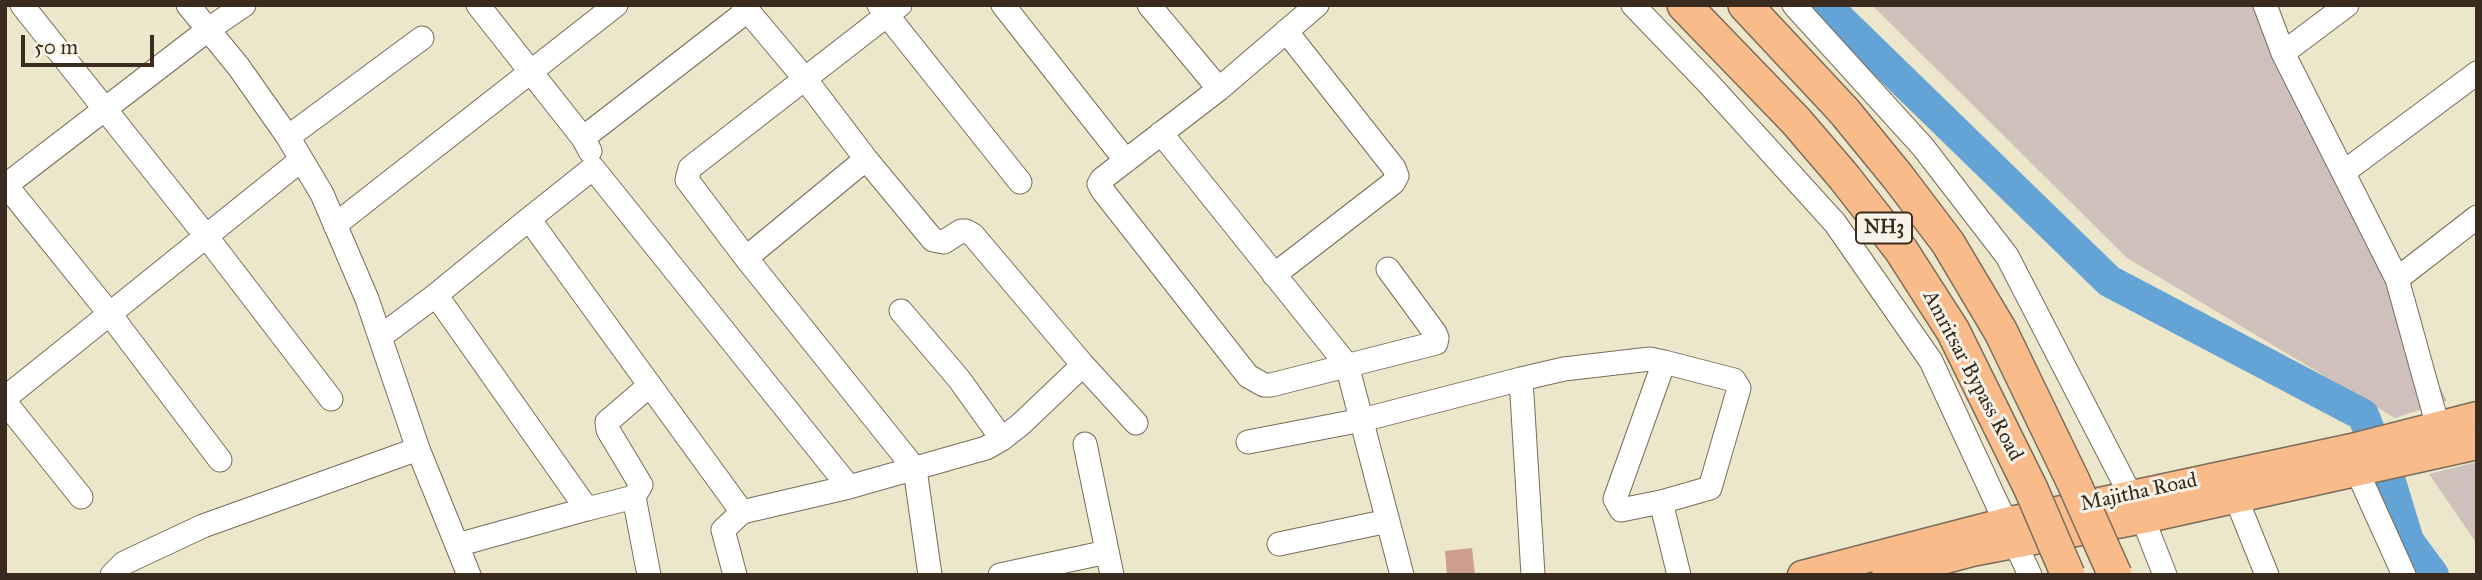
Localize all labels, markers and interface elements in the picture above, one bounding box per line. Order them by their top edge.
scale bar [24,21,158,65]
text: 50 m [34,34,78,60]
road number: NH3 [1856,212,1912,244]
street label: Amritsar Bypass Road [1916,287,2028,465]
street label: Majitha Road [2078,468,2200,518]

